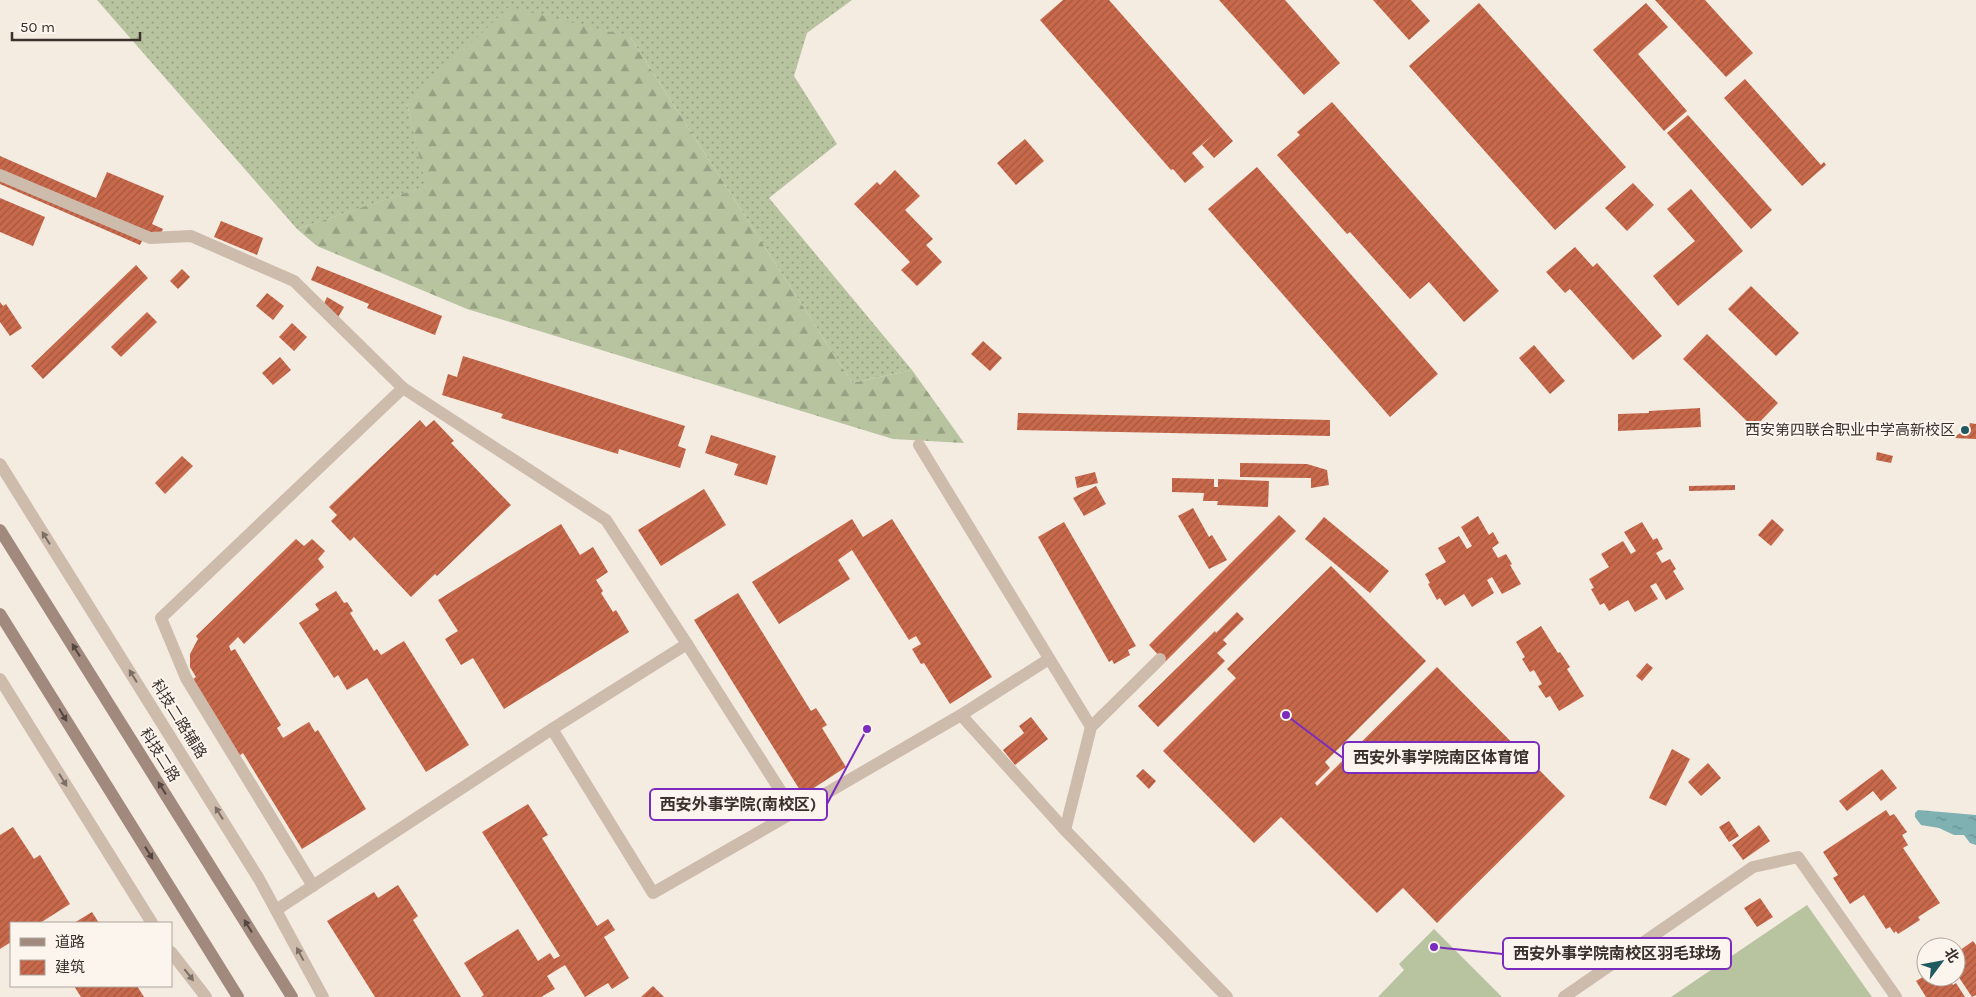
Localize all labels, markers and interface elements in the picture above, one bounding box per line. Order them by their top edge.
scale bar [12,10,140,42]
text: 50 m [20,18,55,36]
place label: 西安第四联合职业中学高新校区 [1745,421,1955,439]
marker: 西安第四联合职业中学高新校区 [1959,424,1971,436]
one-way arrow [42,531,51,544]
one-way arrow [71,644,80,657]
one-way arrow [128,669,137,682]
street label: 科技二路辅路 [148,676,210,762]
one-way arrow [58,708,67,721]
street label: 科技二路 [136,725,184,785]
callout: 西安外事学院南区体育馆 [1343,742,1539,773]
text: 西安外事学院南区体育馆 [1353,748,1529,767]
one-way arrow [58,773,68,786]
one-way arrow [157,782,167,795]
callout: 西安外事学院(南校区) [650,789,827,820]
text: 西安外事学院(南校区) [660,795,816,814]
one-way arrow [214,807,223,820]
one-way arrow [144,846,153,859]
one-way arrow [244,919,253,932]
legend [10,922,172,987]
text: 道路 [55,933,85,951]
north arrow [1916,937,1966,987]
callout: 西安外事学院南校区羽毛球场 [1503,938,1731,969]
text: 西安外事学院南校区羽毛球场 [1513,944,1721,963]
text: 北 [1941,945,1963,966]
one-way arrow [295,948,304,961]
text: 建筑 [55,958,85,976]
one-way arrow [183,968,194,981]

